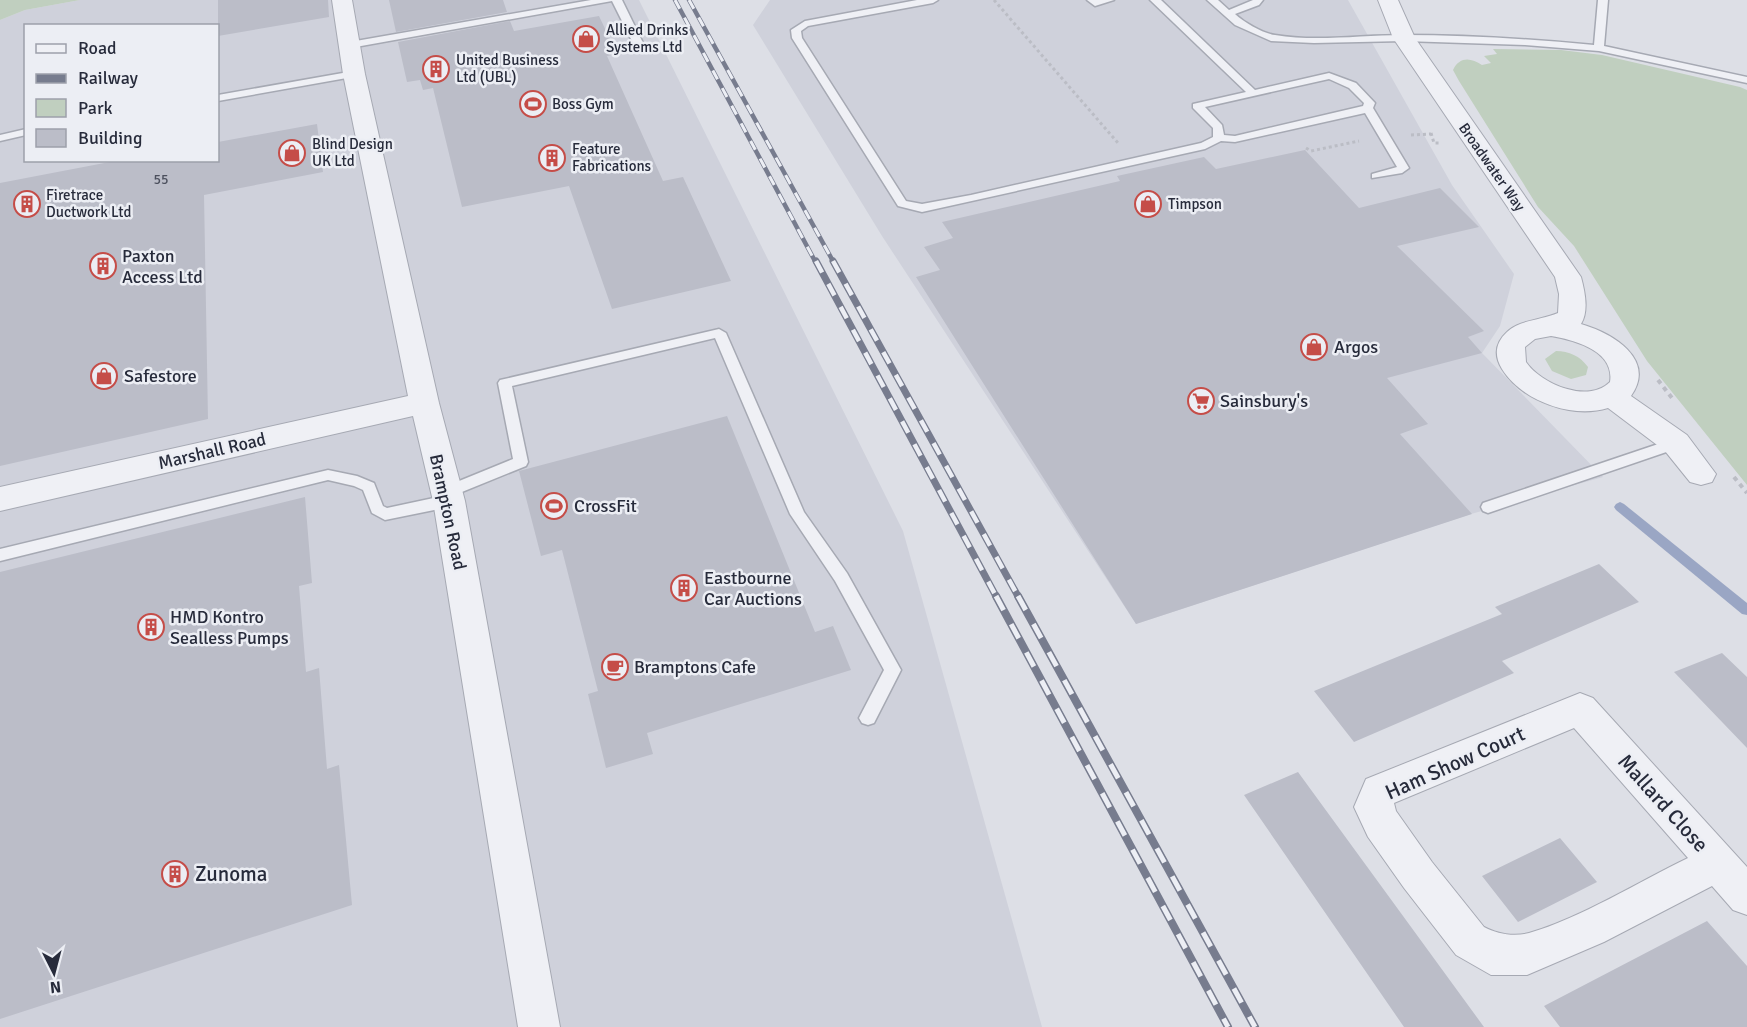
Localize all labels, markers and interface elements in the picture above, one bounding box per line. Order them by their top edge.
place label: Allied Drinks Systems Ltd [606,21,689,56]
legend [24,24,219,162]
shop icon: Allied Drinks Systems Ltd [571,24,601,54]
text: Road [78,37,117,59]
place label: United Business Ltd (UBL) [456,51,559,86]
building icon: United Business Ltd (UBL) [421,54,451,84]
text: Railway [78,67,139,89]
sports icon: Boss Gym [518,89,548,119]
place label: Boss Gym [552,95,614,113]
text: Park [78,97,113,119]
street label: Broadwater Way [1455,119,1529,215]
text: Building [78,127,142,149]
place label: Blind Design UK Ltd [312,135,393,170]
shop icon: Blind Design UK Ltd [277,138,307,168]
place label: Feature Fabrications [572,140,652,175]
building icon: Feature Fabrications [537,143,567,173]
house number: 55 [153,171,169,188]
place label: Firetrace Ductwork Ltd [46,186,132,221]
building icon: Firetrace Ductwork Ltd [12,189,42,219]
shop icon: Timpson [1133,189,1163,219]
place label: Timpson [1168,195,1222,213]
place label: Paxton Access Ltd [122,245,203,288]
building icon: Paxton Access Ltd [88,251,118,281]
shop icon: Argos [1299,332,1329,362]
place label: Argos [1334,336,1378,358]
shop icon: Safestore [89,361,119,391]
place label: Safestore [124,365,197,387]
supermarket icon: Sainsbury's [1186,386,1216,416]
place label: Sainsbury's [1220,390,1308,412]
street label: Marshall Road [156,428,268,474]
street label: Brampton Road [425,452,471,572]
sports icon: CrossFit [539,491,569,521]
place label: CrossFit [574,495,637,517]
place label: Eastbourne Car Auctions [704,567,802,610]
building icon: Eastbourne Car Auctions [669,573,699,603]
place label: HMD Kontro Sealless Pumps [170,606,289,649]
building icon: HMD Kontro Sealless Pumps [136,612,166,642]
cafe icon: Bramptons Cafe [600,652,630,682]
place label: Bramptons Cafe [634,656,756,678]
street label: Ham Show Court [1381,721,1529,805]
street label: Mallard Close [1612,749,1714,857]
building icon: Zunoma [160,859,190,889]
place label: Zunoma [195,861,268,887]
north arrow [24,943,84,1003]
text: N [49,976,62,997]

